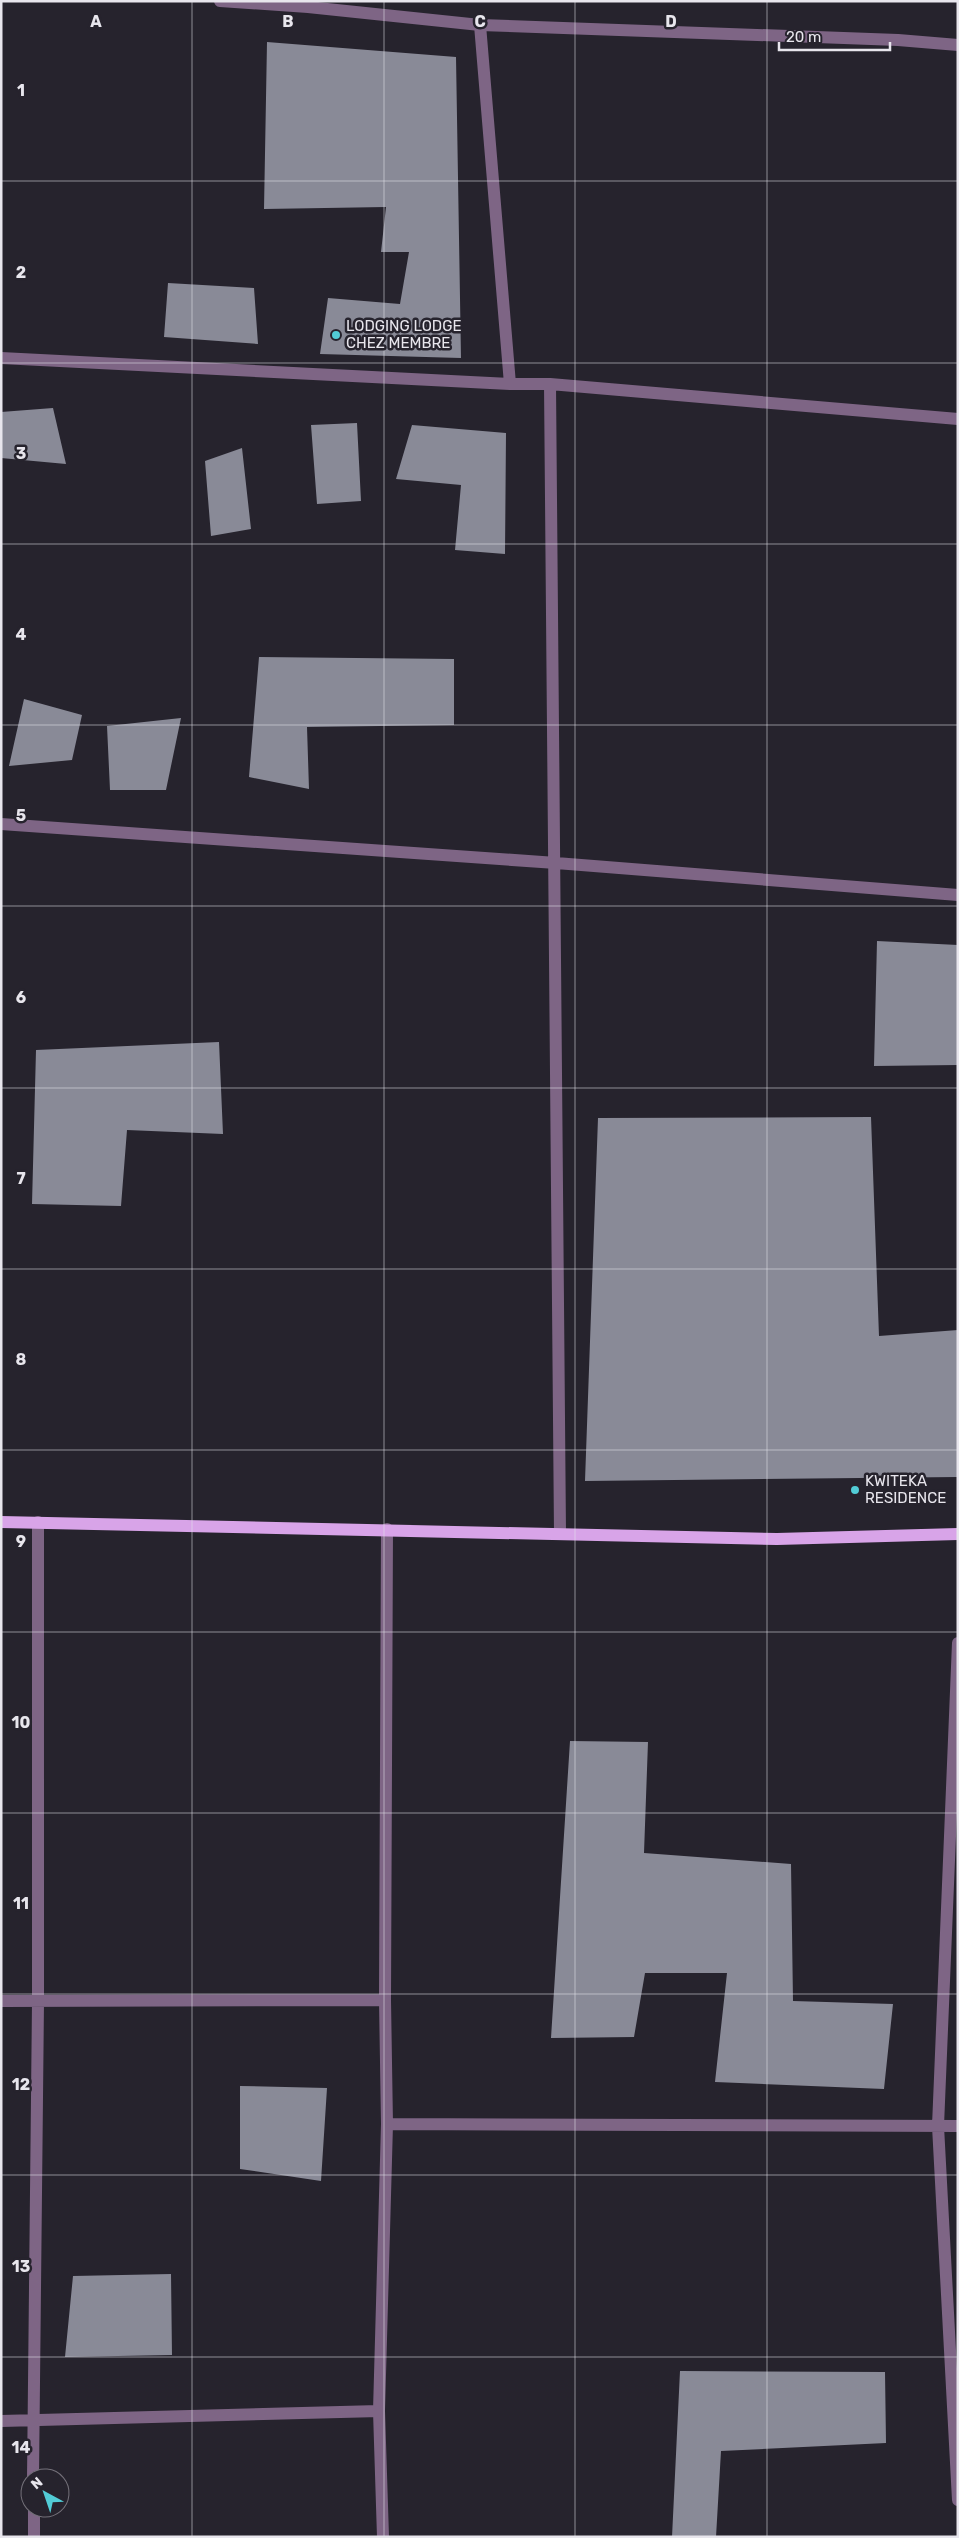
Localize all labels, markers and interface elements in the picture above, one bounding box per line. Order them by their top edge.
text: A [90,12,102,31]
text: B [282,12,294,31]
text: C [474,12,486,31]
text: D [665,12,677,31]
scale bar [779,20,890,52]
text: 20 m [786,28,821,46]
text: 1 [17,81,25,100]
text: 2 [16,263,26,282]
place label: LODGING LODGE CHEZ MEMBRE [346,317,462,352]
marker: LODGING LODGE CHEZ MEMBRE [330,329,342,341]
text: 3 [16,444,26,463]
text: 4 [16,625,27,644]
text: 5 [16,806,26,825]
text: 6 [16,988,26,1007]
text: 7 [16,1169,26,1188]
text: 8 [16,1350,27,1369]
place label: KWITEKA RESIDENCE [865,1472,946,1507]
marker: KWITEKA RESIDENCE [849,1484,861,1496]
text: 9 [16,1532,26,1551]
text: 10 [12,1713,31,1732]
text: 11 [13,1894,29,1913]
text: 12 [12,2075,30,2094]
text: 13 [12,2257,30,2276]
text: 14 [12,2438,31,2457]
north arrow [20,2468,70,2518]
text: N [28,2474,46,2493]

